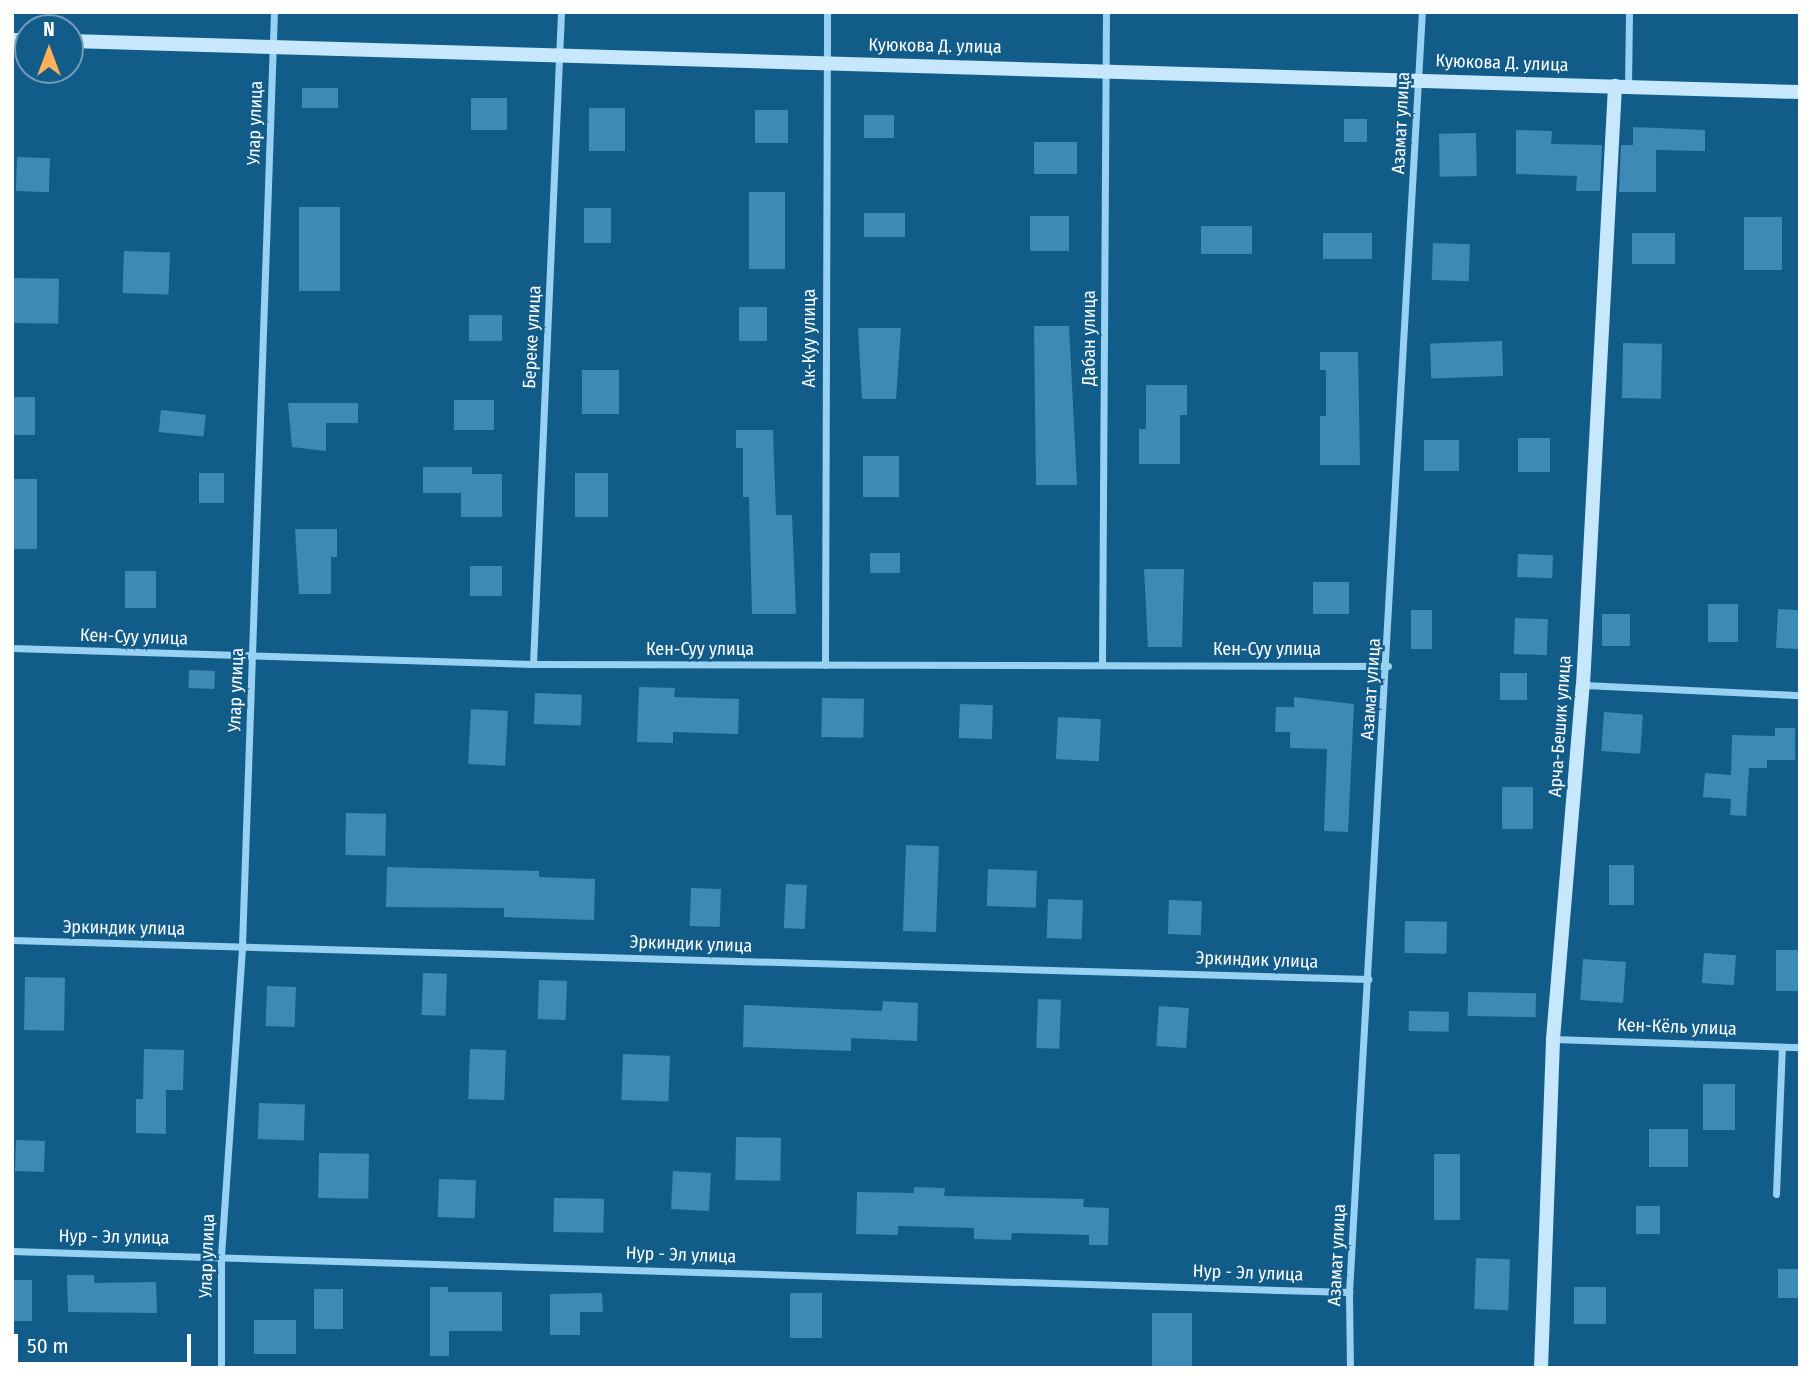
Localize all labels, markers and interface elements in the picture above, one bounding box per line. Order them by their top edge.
north arrow [14,14,84,84]
text: N [43,18,55,41]
street label: Куюкова Д. улица [868,34,1002,58]
street label: Куюкова Д. улица [1435,50,1569,76]
street label: Азамат улица [1388,71,1414,175]
street label: Улар улица [243,80,267,166]
street label: Береке улица [519,285,545,389]
street label: Ак-Куу улица [798,289,820,387]
street label: Дабан улица [1078,290,1100,386]
street label: Кен-Суу улица [80,624,188,650]
street label: Азамат улица [1357,637,1385,741]
street label: Кен-Суу улица [646,638,754,660]
street label: Кен-Суу улица [1213,638,1321,660]
street label: Улар улица [224,647,248,733]
street label: Арча-Бешик улица [1544,654,1576,798]
street label: Эркиндик улица [63,916,185,940]
street label: Эркиндик улица [629,931,753,957]
street label: Эркиндик улица [1195,947,1319,973]
street label: Кен-Кёль улица [1617,1014,1737,1040]
street label: Азамат улица [1324,1203,1350,1307]
street label: Улар улица [195,1213,219,1299]
street label: Нур - Эл улица [58,1225,170,1249]
street label: Нур - Эл улица [625,1242,737,1268]
street label: Нур - Эл улица [1192,1260,1304,1286]
scale bar [18,1320,194,1364]
text: 50 m [27,1333,69,1359]

